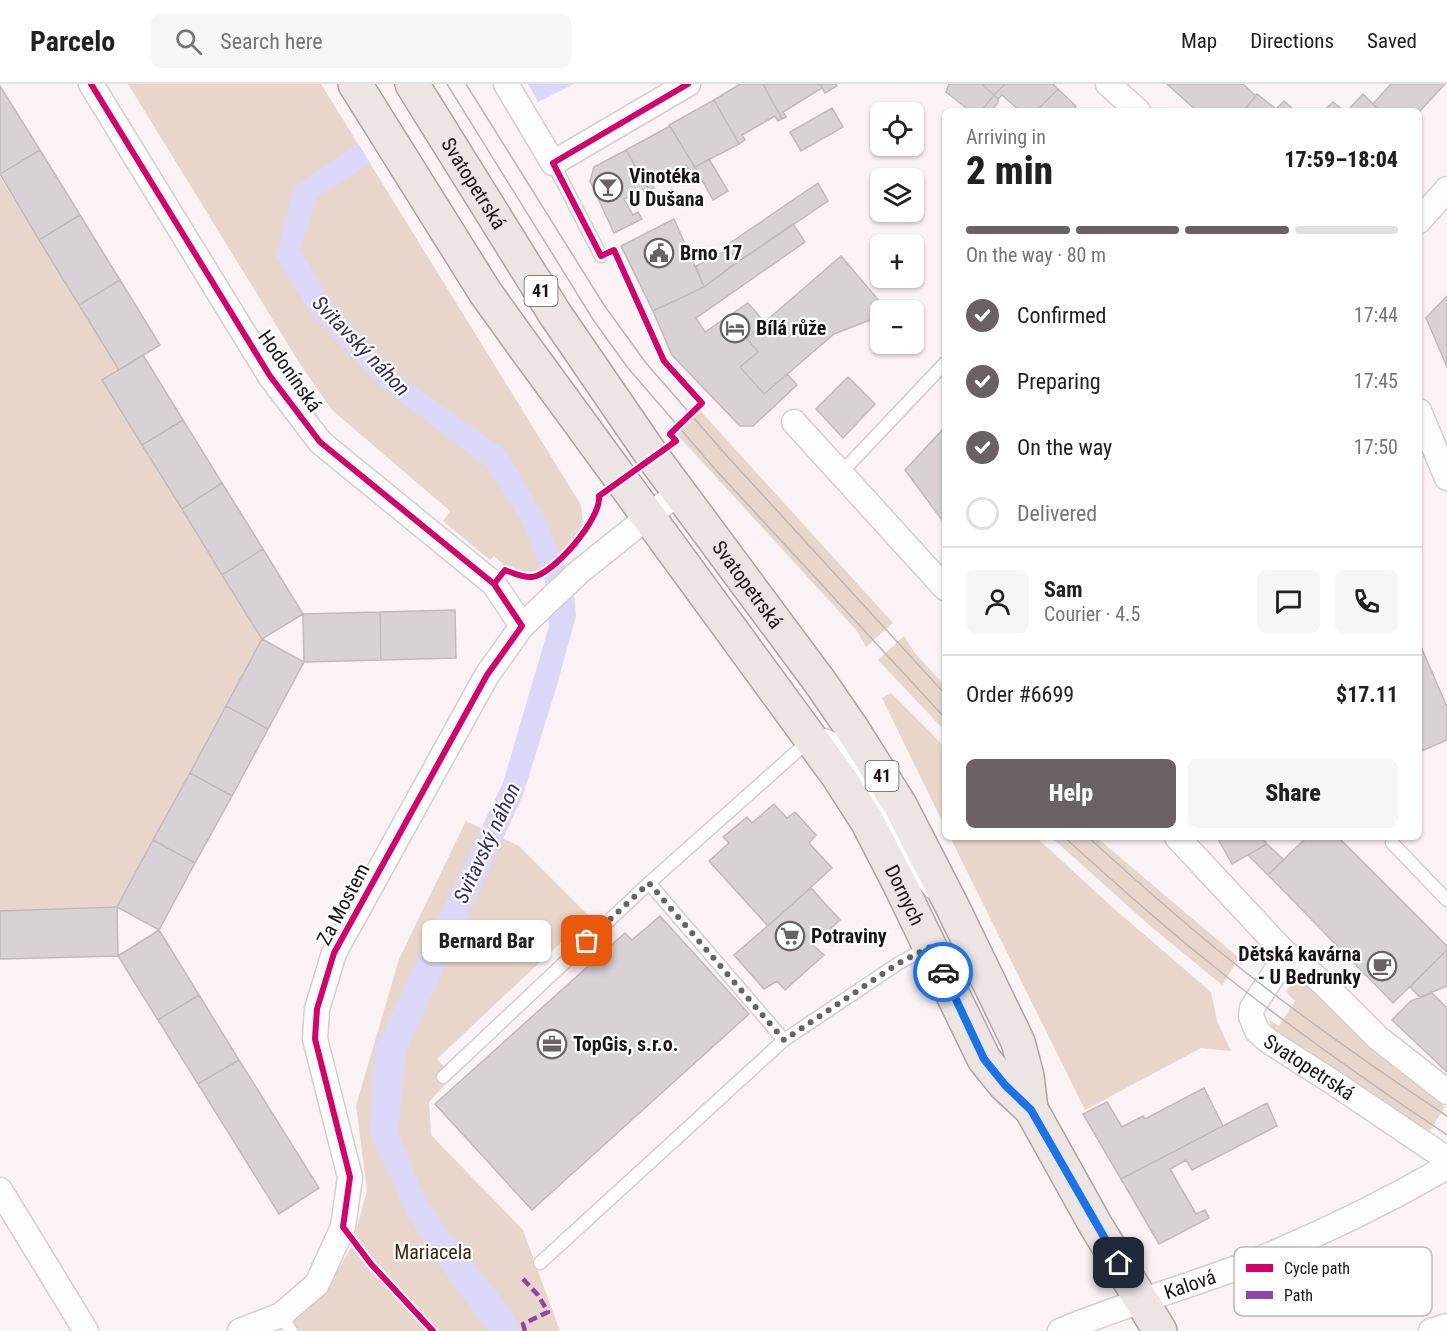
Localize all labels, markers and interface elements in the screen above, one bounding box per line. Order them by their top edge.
search box [151,14,571,68]
text: Parcelo [30,25,115,58]
icon: search [172,25,205,58]
text: Search here [220,29,323,54]
text: Map [1181,29,1217,53]
text: Directions [1250,29,1334,53]
text: Saved [1367,29,1417,53]
map controls [870,102,924,354]
button: locate [870,102,924,156]
text: Arriving in [966,125,1046,149]
street label: Svatopetrská [436,133,511,234]
text: 17:59–18:04 [1284,147,1398,172]
text: 2 min [966,148,1053,194]
place label: Vinotéka U Dušana [629,164,704,211]
button: layers [870,168,924,222]
bar icon: Vinotéka U Dušana [592,171,624,203]
button: + [870,234,924,288]
public building icon: Brno 17 [643,237,675,269]
place label: Brno 17 [680,241,742,265]
text: On the way · 80 m [966,243,1106,267]
road number: 41 [524,276,558,306]
water label: Svitavský náhon [307,291,415,401]
icon: check [966,299,999,332]
button: − [870,300,924,354]
text: Confirmed [1017,303,1106,328]
text: 17:44 [1354,303,1398,327]
hotel icon: Bílá růže [719,312,751,344]
place label: Bílá růže [756,316,826,340]
street label: Hodonínská [253,326,327,416]
icon: check [966,365,999,398]
text: Preparing [1017,369,1101,394]
text: 17:45 [1354,369,1398,393]
icon: check [966,431,999,464]
text: On the way [1017,435,1112,460]
text: 17:50 [1354,435,1398,459]
text: Delivered [1017,501,1097,526]
street label: Svatopetrská [707,536,788,633]
button: person [966,570,1029,633]
button: chat [1257,570,1320,633]
button: phone [1335,570,1398,633]
text: Sam [1044,577,1083,602]
text: Courier · 4.5 [1044,602,1140,626]
text: Order #6699 [966,682,1074,707]
text: $17.11 [1336,682,1398,707]
button: Help [966,759,1176,828]
button: Share [1188,759,1398,828]
road number: 41 [866,761,898,791]
water label: Svitavský náhon [449,779,525,907]
street label: Za Mostem [311,859,375,949]
street label: Dornych [880,861,930,929]
pin [561,915,612,966]
callout: Bernard Bar [422,920,551,962]
supermarket icon: Potraviny [774,920,806,952]
icon: bag [570,924,603,957]
place label: Potraviny [811,924,887,948]
text: Bernard Bar [439,929,534,953]
courier [913,942,973,1002]
place label: Dětská kavárna - U Bedrunky [1238,942,1361,989]
cafe icon: Dětská kavárna - U Bedrunky [1366,950,1398,982]
icon: car [927,956,960,989]
office icon: TopGis, s.r.o. [536,1028,568,1060]
street label: Svatopetrská [1259,1029,1359,1105]
place label: TopGis, s.r.o. [573,1032,678,1056]
pin [1093,1237,1144,1288]
park label: Mariacela [394,1240,472,1264]
icon: home [1102,1246,1135,1279]
legend [1234,1247,1432,1316]
text: Cycle path [1284,1259,1350,1278]
street label: Kalová [1161,1264,1219,1304]
text: Path [1284,1286,1313,1305]

